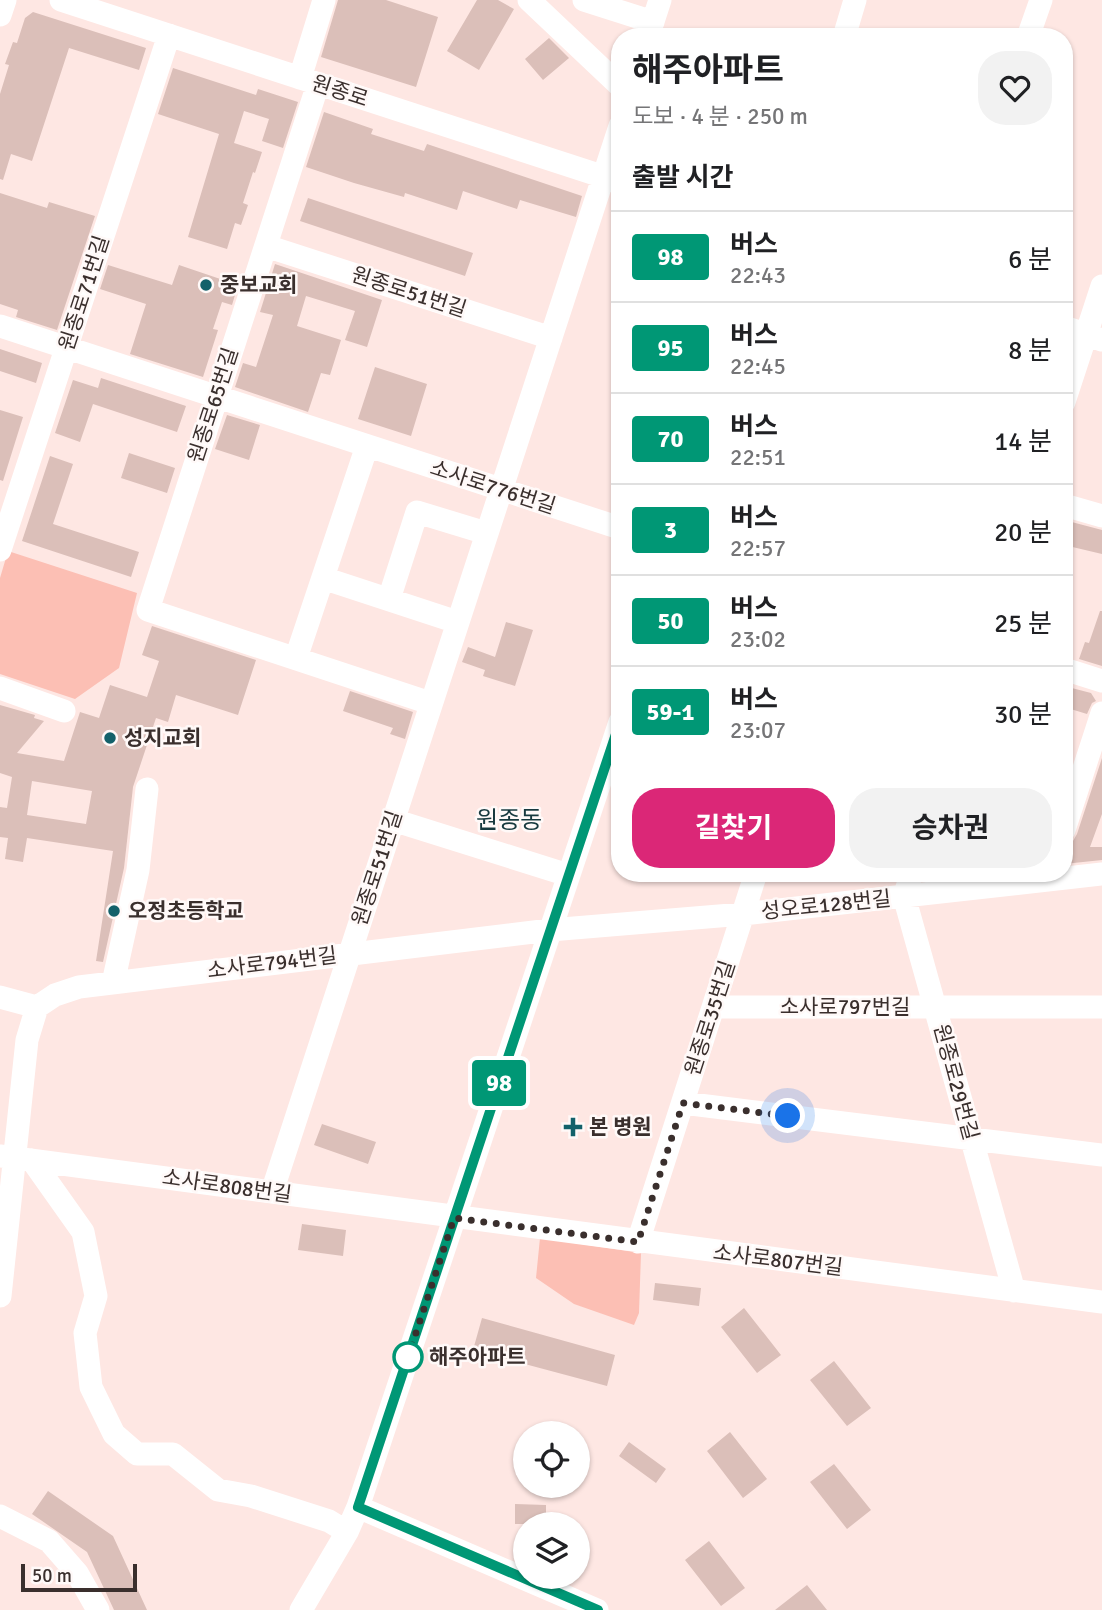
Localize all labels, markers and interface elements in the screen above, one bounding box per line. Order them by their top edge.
text: 해주아파트 [632,50,784,91]
button: heart [978,51,1052,125]
street label: 원종로 [308,70,372,112]
text: 도보 · 4 분 · 250 m [632,102,808,131]
text: 출발 시간 [632,162,733,194]
text: 버스 [730,229,778,261]
street label: 원종로71번길 [53,232,115,354]
text: 98 [658,242,683,272]
text: 6 분 [1008,244,1052,276]
street label: 원종로51번길 [348,261,470,323]
text: 22:43 [730,261,786,290]
place label: 중보교회 [220,272,297,298]
marker: 중보교회 [198,277,214,293]
text: 버스 [730,320,778,352]
text: 95 [658,333,683,363]
text: 8 분 [1008,335,1052,367]
street label: 원종로65번길 [182,344,244,466]
text: 22:45 [730,352,786,381]
text: 버스 [730,411,778,443]
text: 70 [658,424,683,454]
text: 14 분 [994,426,1052,458]
text: 22:51 [730,443,786,472]
street label: 소사로776번길 [427,454,559,520]
text: 버스 [730,502,778,534]
text: 3 [664,515,677,545]
text: 20 분 [994,517,1052,549]
text: 22:57 [730,534,786,563]
text: 버스 [730,593,778,625]
text: 50 [658,606,683,636]
text: 25 분 [994,608,1052,640]
text: 23:02 [730,625,786,654]
text: 버스 [730,684,778,716]
text: 59-1 [647,697,694,727]
text: 30 분 [994,699,1052,731]
text: 23:07 [730,716,786,745]
place label: 성지교회 [124,725,201,751]
marker: 성지교회 [102,730,118,746]
button: 길찾기 [632,788,835,868]
button: 승차권 [849,788,1052,868]
district label: 원종동 [476,805,542,835]
street label: 원종로51번길 [346,807,408,929]
street label: 성오로128번길 [760,885,892,925]
place label: 오정초등학교 [128,898,244,924]
marker: 오정초등학교 [106,903,122,919]
street label: 소사로794번길 [206,942,338,984]
street label: 원종로35번길 [679,957,741,1079]
street label: 소사로797번길 [780,994,910,1020]
street label: 원종로29번길 [928,1021,984,1143]
line badge: 98 [468,1060,530,1106]
text: 98 [486,1068,512,1098]
your location [770,1098,805,1133]
place label: 본 병원 [589,1114,652,1140]
marker: 본 병원 [563,1117,583,1137]
street label: 소사로808번길 [161,1164,293,1208]
street label: 소사로807번길 [712,1239,844,1281]
marker: 해주아파트 [393,1342,423,1372]
place label: 해주아파트 [429,1344,526,1370]
map controls [513,1421,590,1589]
button: locate [513,1421,590,1498]
button: layers [513,1512,590,1589]
scale bar [21,1561,136,1593]
text: 50 m [32,1564,72,1588]

